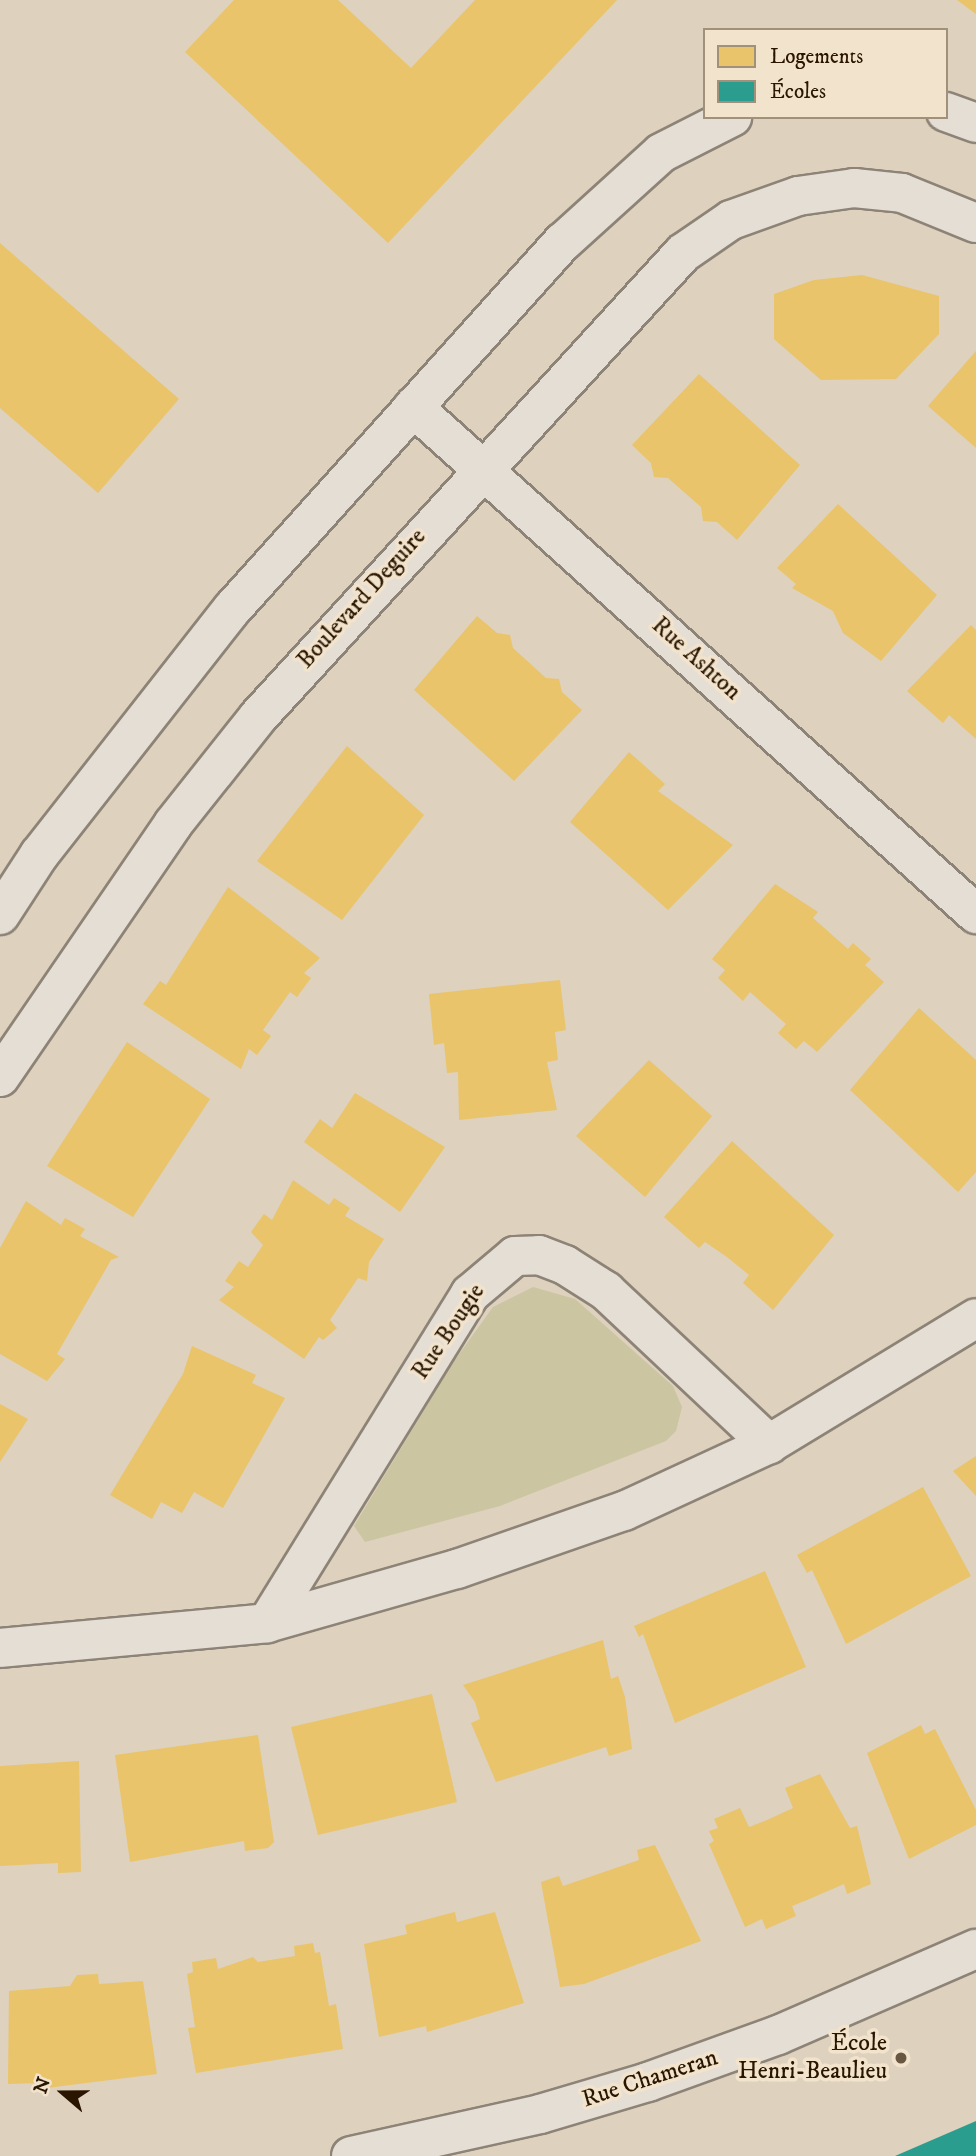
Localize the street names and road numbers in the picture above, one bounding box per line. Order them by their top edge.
street label: Boulevard Deguire [292,523,432,675]
street label: Rue Ashton [645,611,747,707]
street label: Rue Bougie [407,1279,491,1385]
street label: Rue Chameran [579,2044,721,2114]

